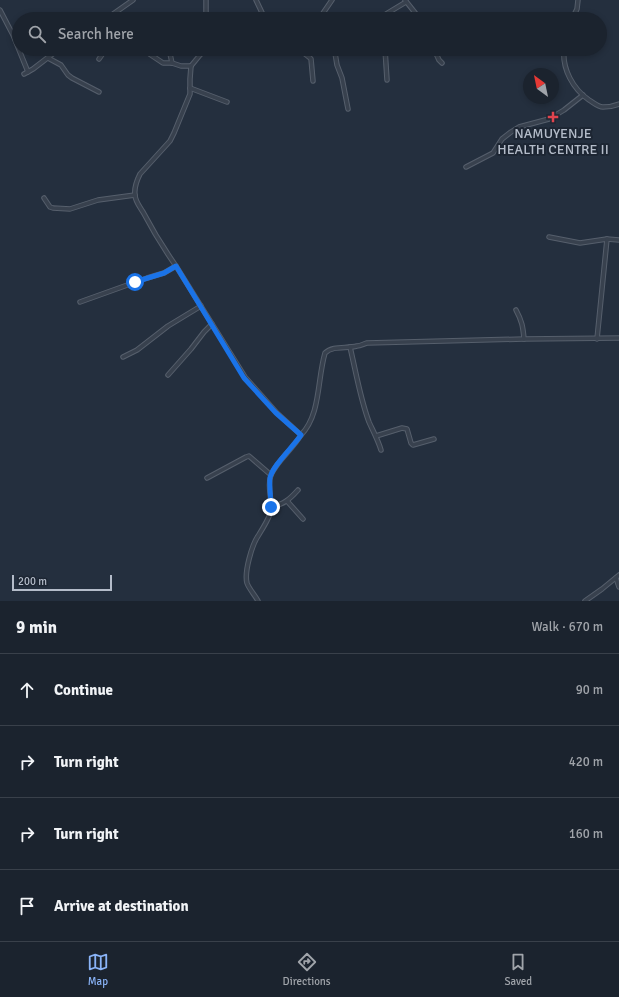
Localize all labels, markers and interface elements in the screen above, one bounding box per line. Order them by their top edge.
search box [12,12,607,56]
icon: search [26,23,48,45]
text: Search here [58,25,134,43]
north arrow [523,68,559,104]
marker: NAMUYENJE HEALTH CENTRE II [547,111,559,123]
place label: NAMUYENJE HEALTH CENTRE II [497,125,609,158]
route start [126,273,144,291]
route end [262,498,280,516]
scale bar [12,573,112,592]
text: 200 m [18,575,47,588]
text: 9 min [16,617,57,638]
text: Walk · 670 m [532,619,603,635]
icon: ahead [16,679,38,701]
text: Continue [54,681,113,699]
text: 90 m [576,682,603,698]
icon: right [16,751,38,773]
text: Turn right [54,753,119,771]
text: 420 m [569,754,603,770]
icon: right [16,823,38,845]
text: Turn right [54,825,119,843]
text: 160 m [569,826,603,842]
icon: arrive [16,895,38,917]
text: Arrive at destination [54,897,189,915]
tab: Map [87,951,109,988]
tab: Directions [283,951,331,988]
tab: Saved [504,951,532,988]

